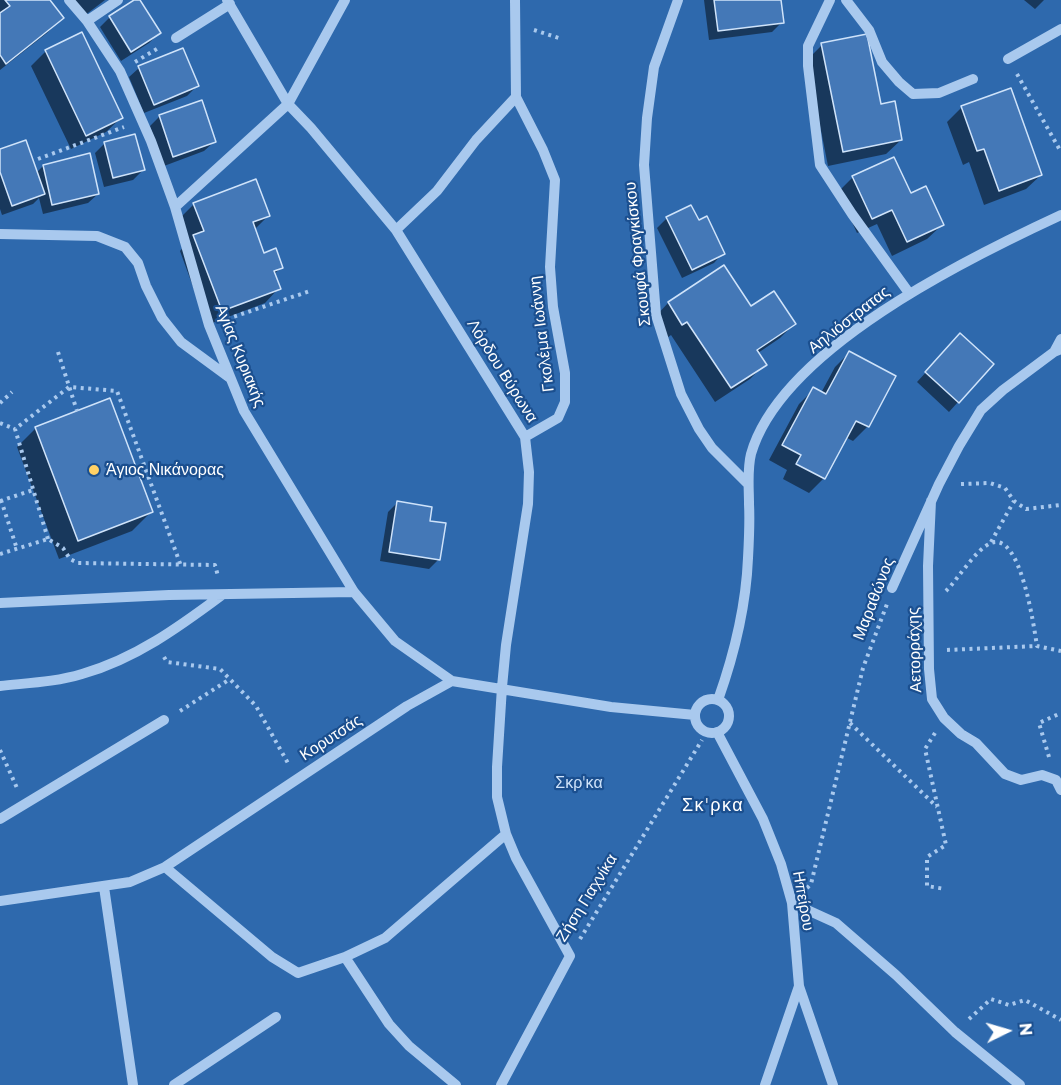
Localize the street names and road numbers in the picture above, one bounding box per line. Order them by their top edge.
street label: Σκουφά Φραγκίσκου [621,181,655,327]
street label: Γκολέμα Ιωάννη [525,275,559,393]
street label: Αηλιόστρατας [804,282,894,358]
street label: Αγίας Κυριακής [211,302,269,410]
street label: Λόρδου Βύρωνα [463,316,541,426]
street label: Μαραθώνος [849,555,899,643]
street label: Αετορράχης [904,607,926,693]
street label: Κορυτσάς [296,711,366,765]
street label: Ζήση Γιαχνίκα [552,851,622,945]
street label: Ηπείρου [788,870,818,932]

